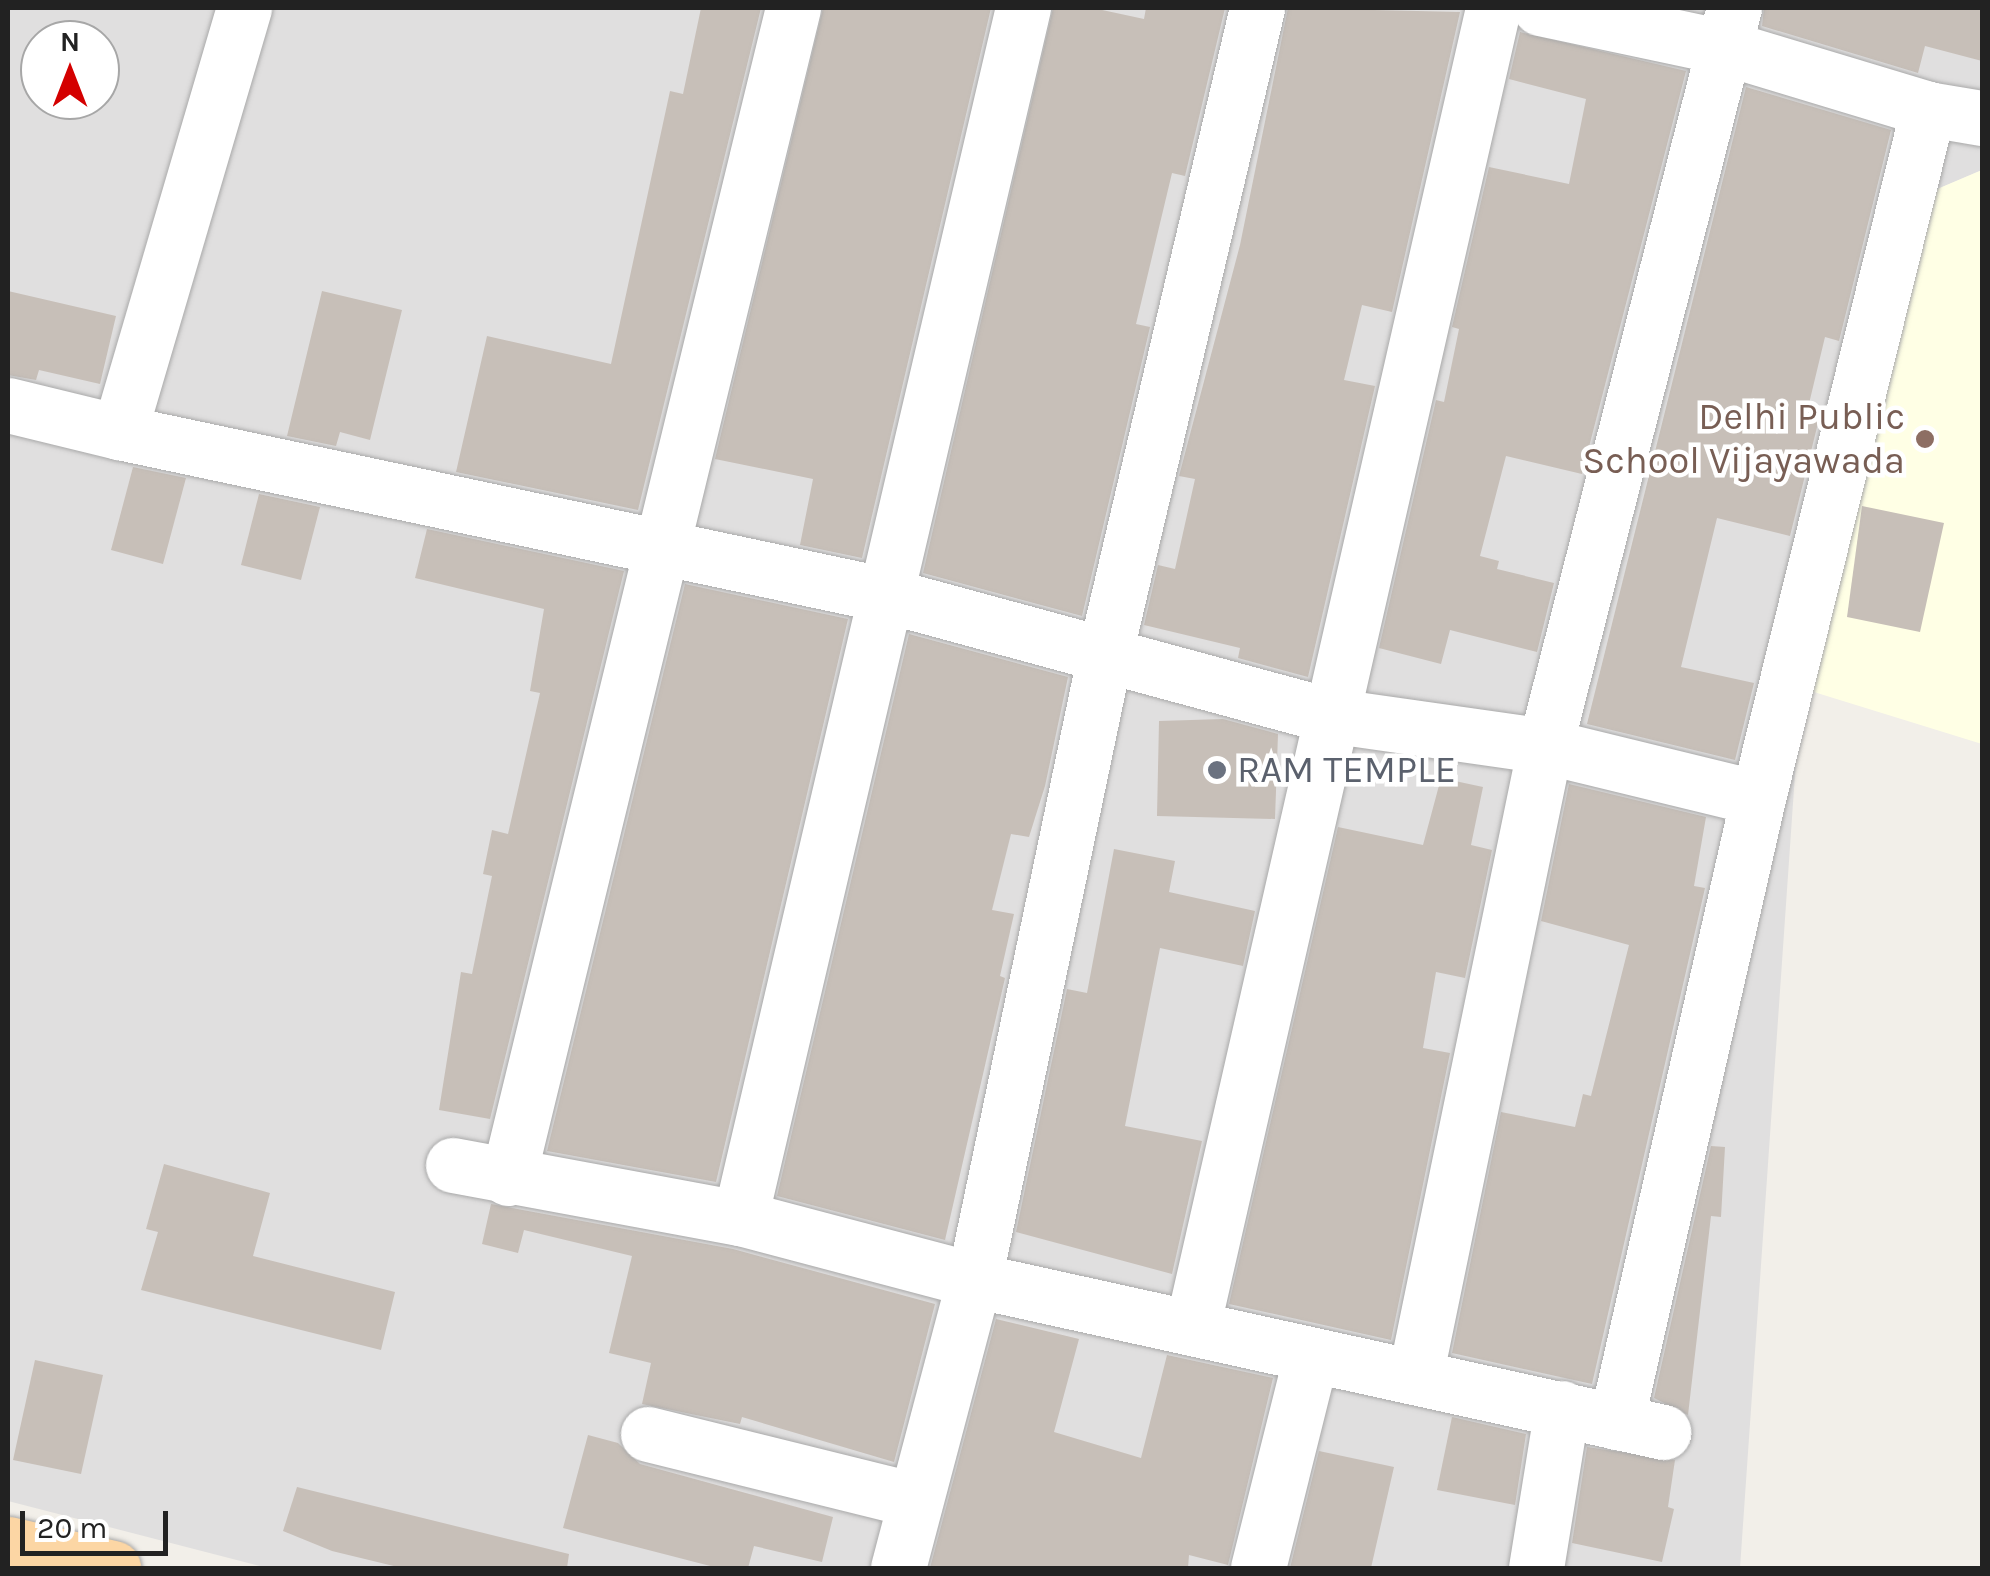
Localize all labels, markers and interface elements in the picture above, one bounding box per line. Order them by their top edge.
north arrow [20,20,120,120]
text: N [60,25,80,58]
place label: Delhi Public School Vijayawada [1582,394,1905,484]
marker: Delhi Public School Vijayawada [1914,428,1936,450]
place label: RAM TEMPLE [1237,747,1456,793]
marker: RAM TEMPLE [1206,759,1228,781]
scale bar [25,1491,172,1553]
text: 20 m [37,1510,107,1546]

